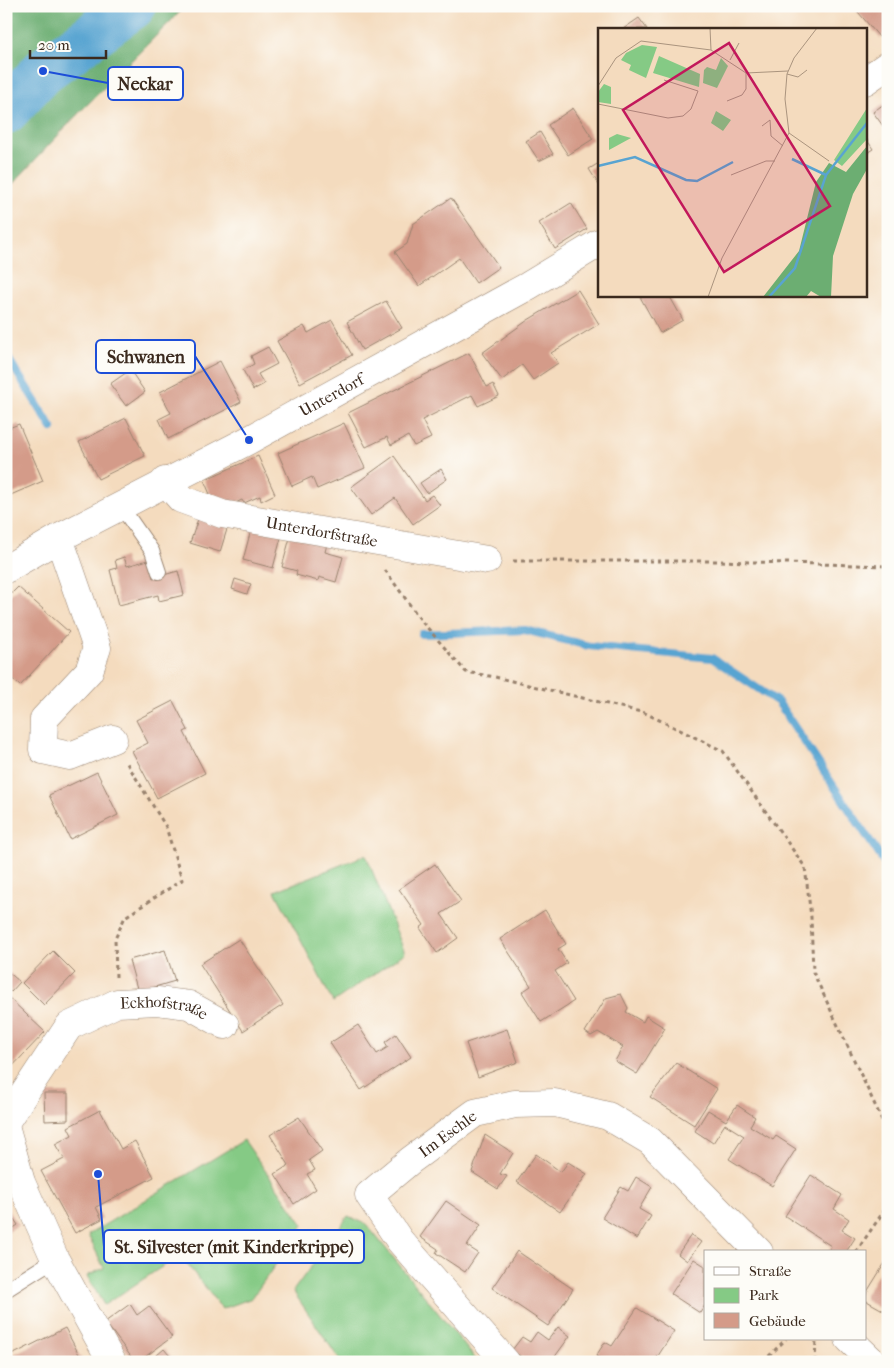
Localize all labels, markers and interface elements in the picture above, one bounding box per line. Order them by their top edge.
scale bar [30,28,106,60]
inset map [598,28,866,296]
text: 20 m [38,36,70,54]
callout: Neckar [108,67,183,100]
text: Neckar [117,74,173,95]
callout: Schwanen [96,340,195,373]
text: Schwanen [107,347,186,368]
street label: Unterdorf [296,368,370,420]
street label: Unterdorfstraße [264,513,379,551]
street label: Eckhofstraße [119,992,211,1024]
street label: Im Eschle [415,1106,480,1161]
callout: St. Silvester (mit Kinderkrippe) [104,1230,364,1263]
text: St. Silvester (mit Kinderkrippe) [114,1237,354,1258]
legend [704,1250,866,1340]
text: Straße [749,1262,792,1280]
text: Park [749,1286,779,1304]
text: Gebäude [749,1312,806,1330]

